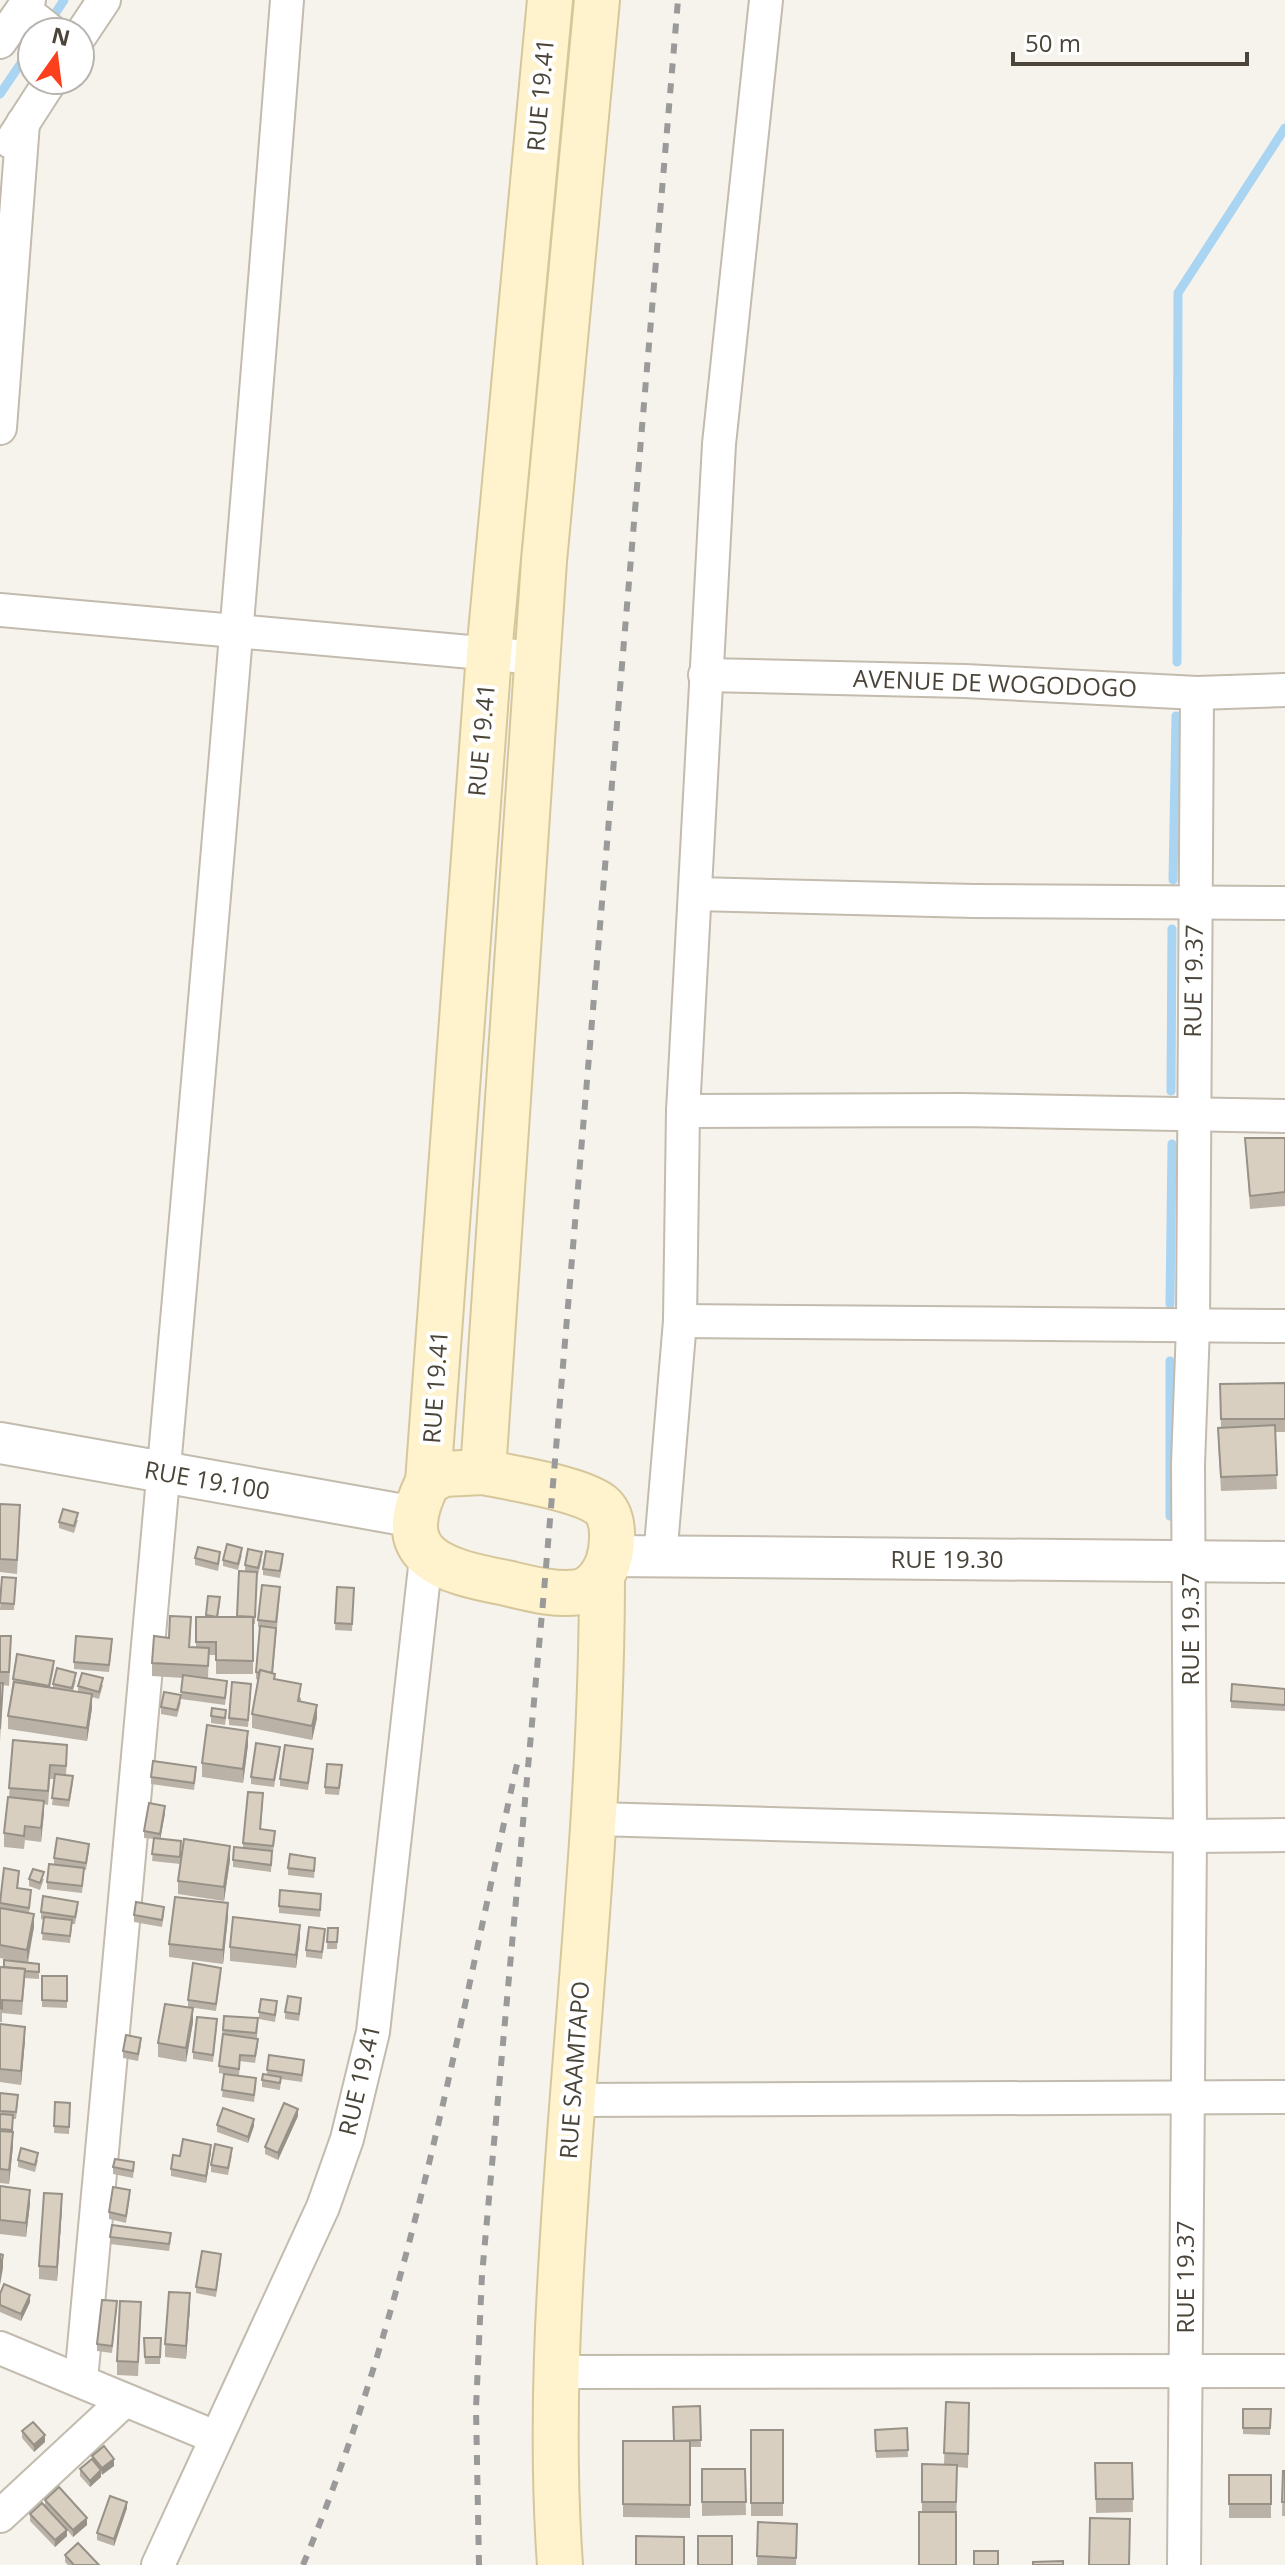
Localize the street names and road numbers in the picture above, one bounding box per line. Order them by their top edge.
street label: RUE 19.41 [518,37,561,153]
street label: AVENUE DE WOGODOGO [853,661,1138,704]
street label: RUE 19.41 [459,682,502,798]
street label: RUE 19.37 [1175,924,1210,1038]
street label: RUE 19.41 [414,1329,455,1444]
street label: RUE 19.100 [142,1452,273,1507]
street label: RUE 19.30 [890,1542,1004,1575]
street label: RUE 19.37 [1173,1572,1206,1686]
street label: RUE SAAMTAPO [551,1980,596,2160]
street label: RUE 19.41 [330,2021,387,2138]
street label: RUE 19.37 [1168,2220,1201,2334]

